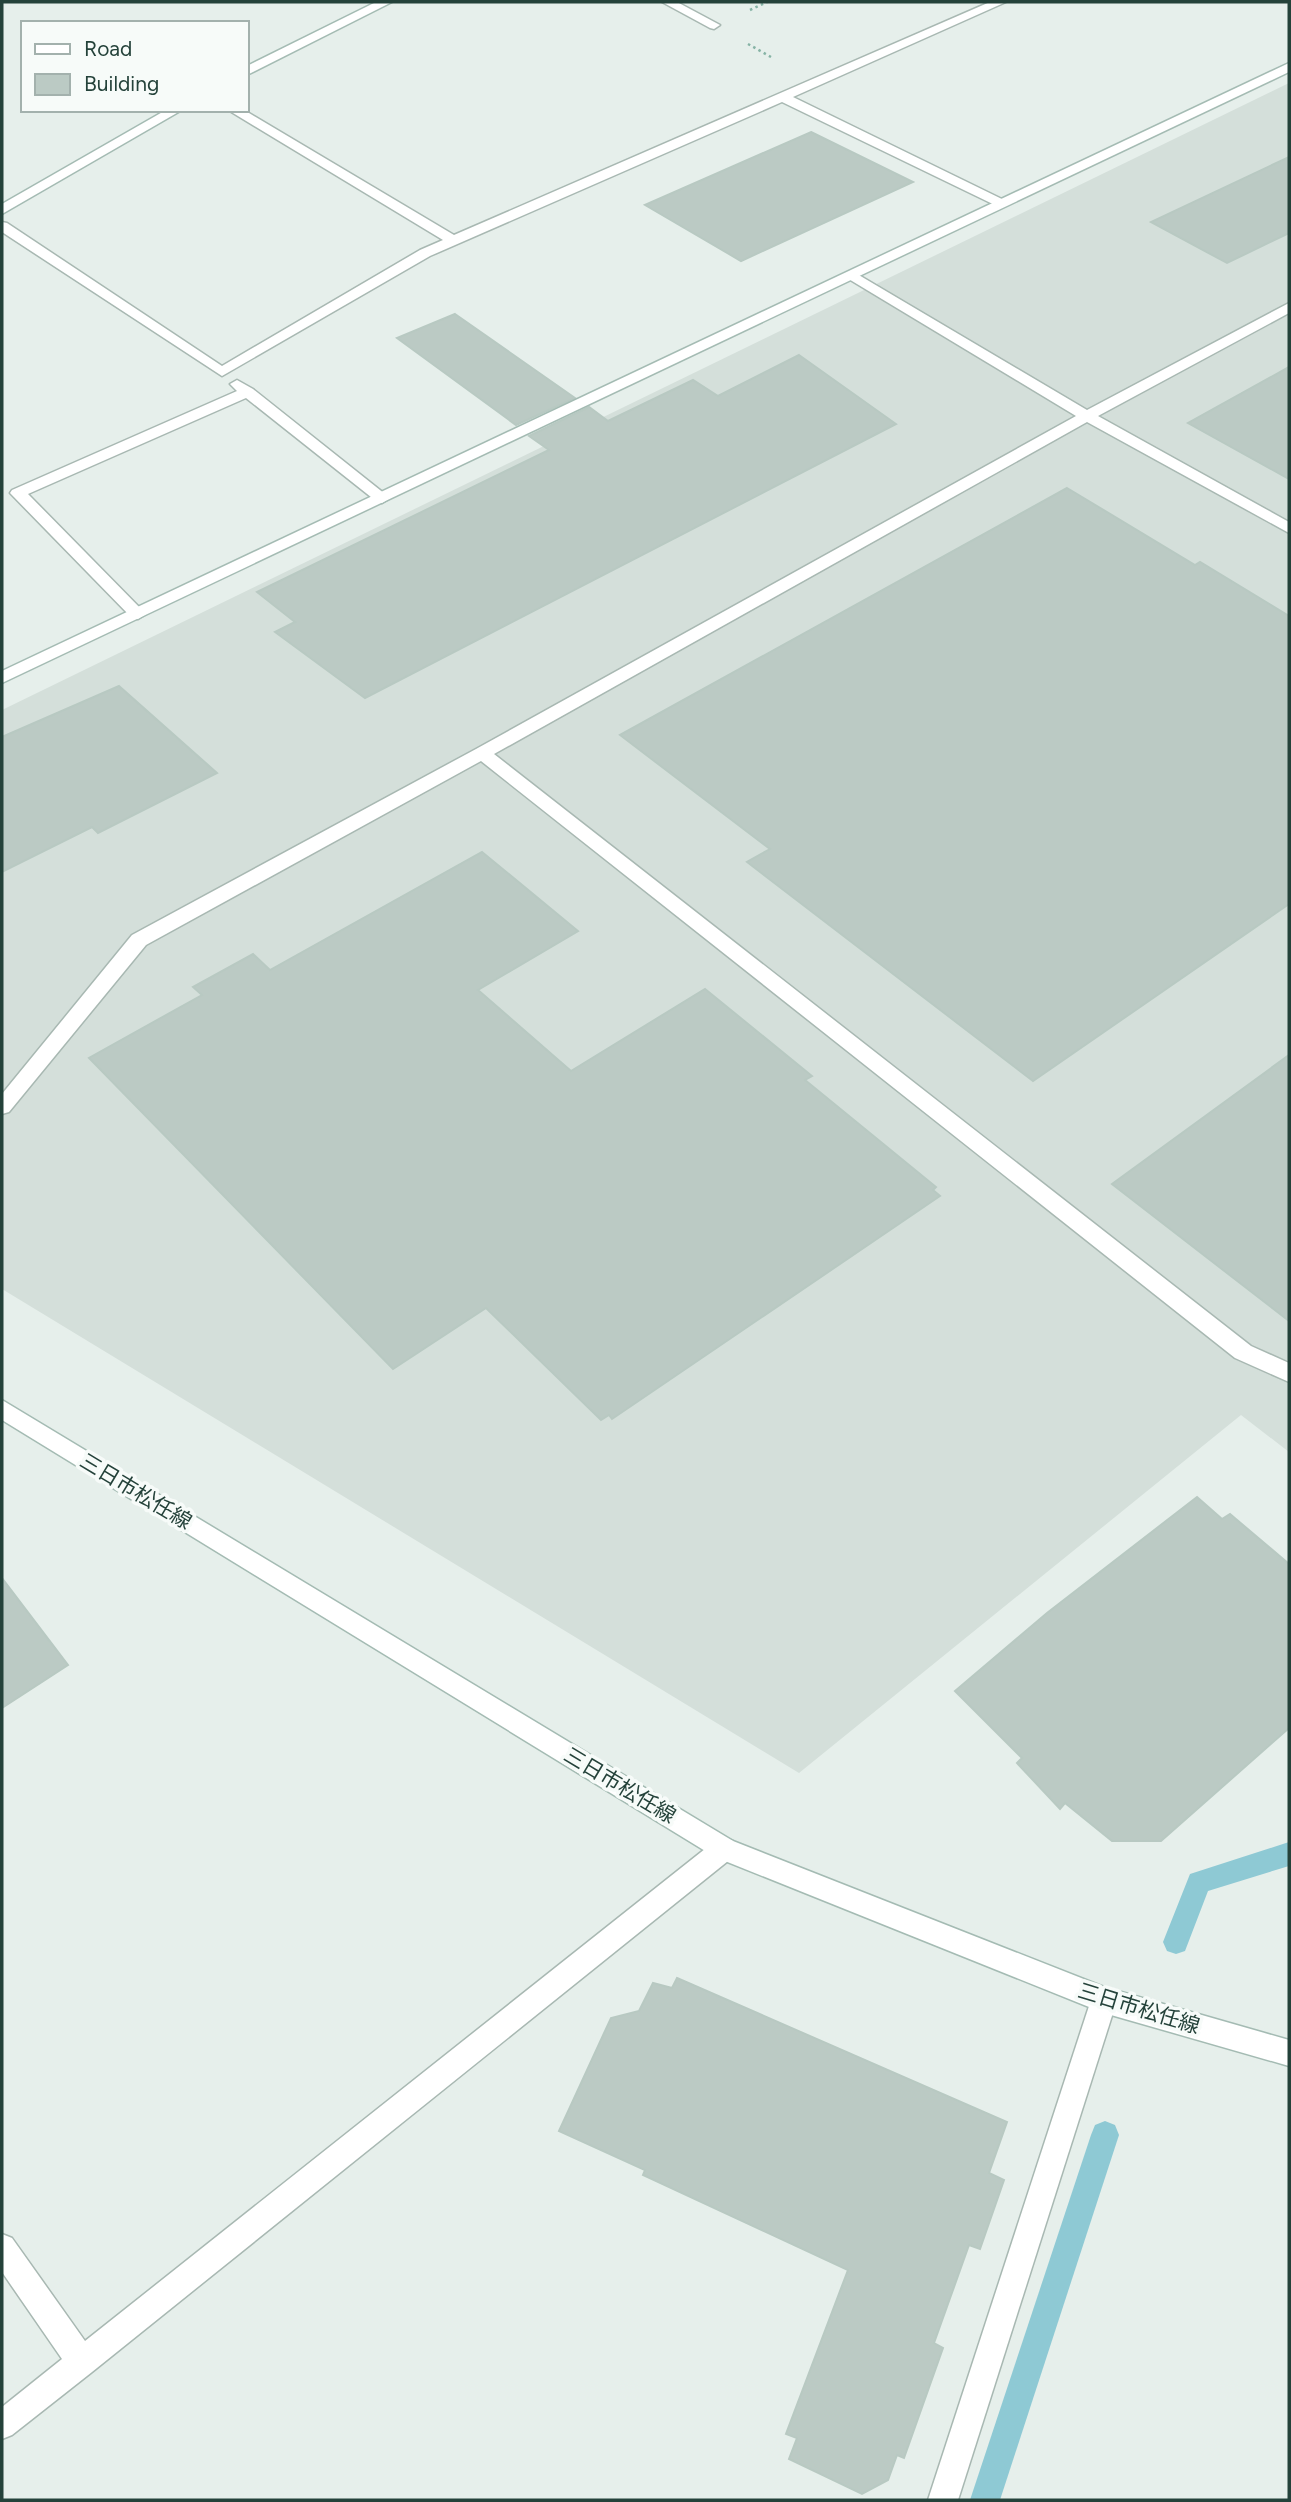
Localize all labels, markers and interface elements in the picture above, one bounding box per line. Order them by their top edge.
legend [21,21,248,112]
text: Road [84,36,132,61]
text: Building [84,71,159,96]
street label: 三日市松任線 [76,1448,196,1534]
street label: 三日市松任線 [560,1742,680,1828]
street label: 三日市松任線 [1075,1978,1203,2038]

